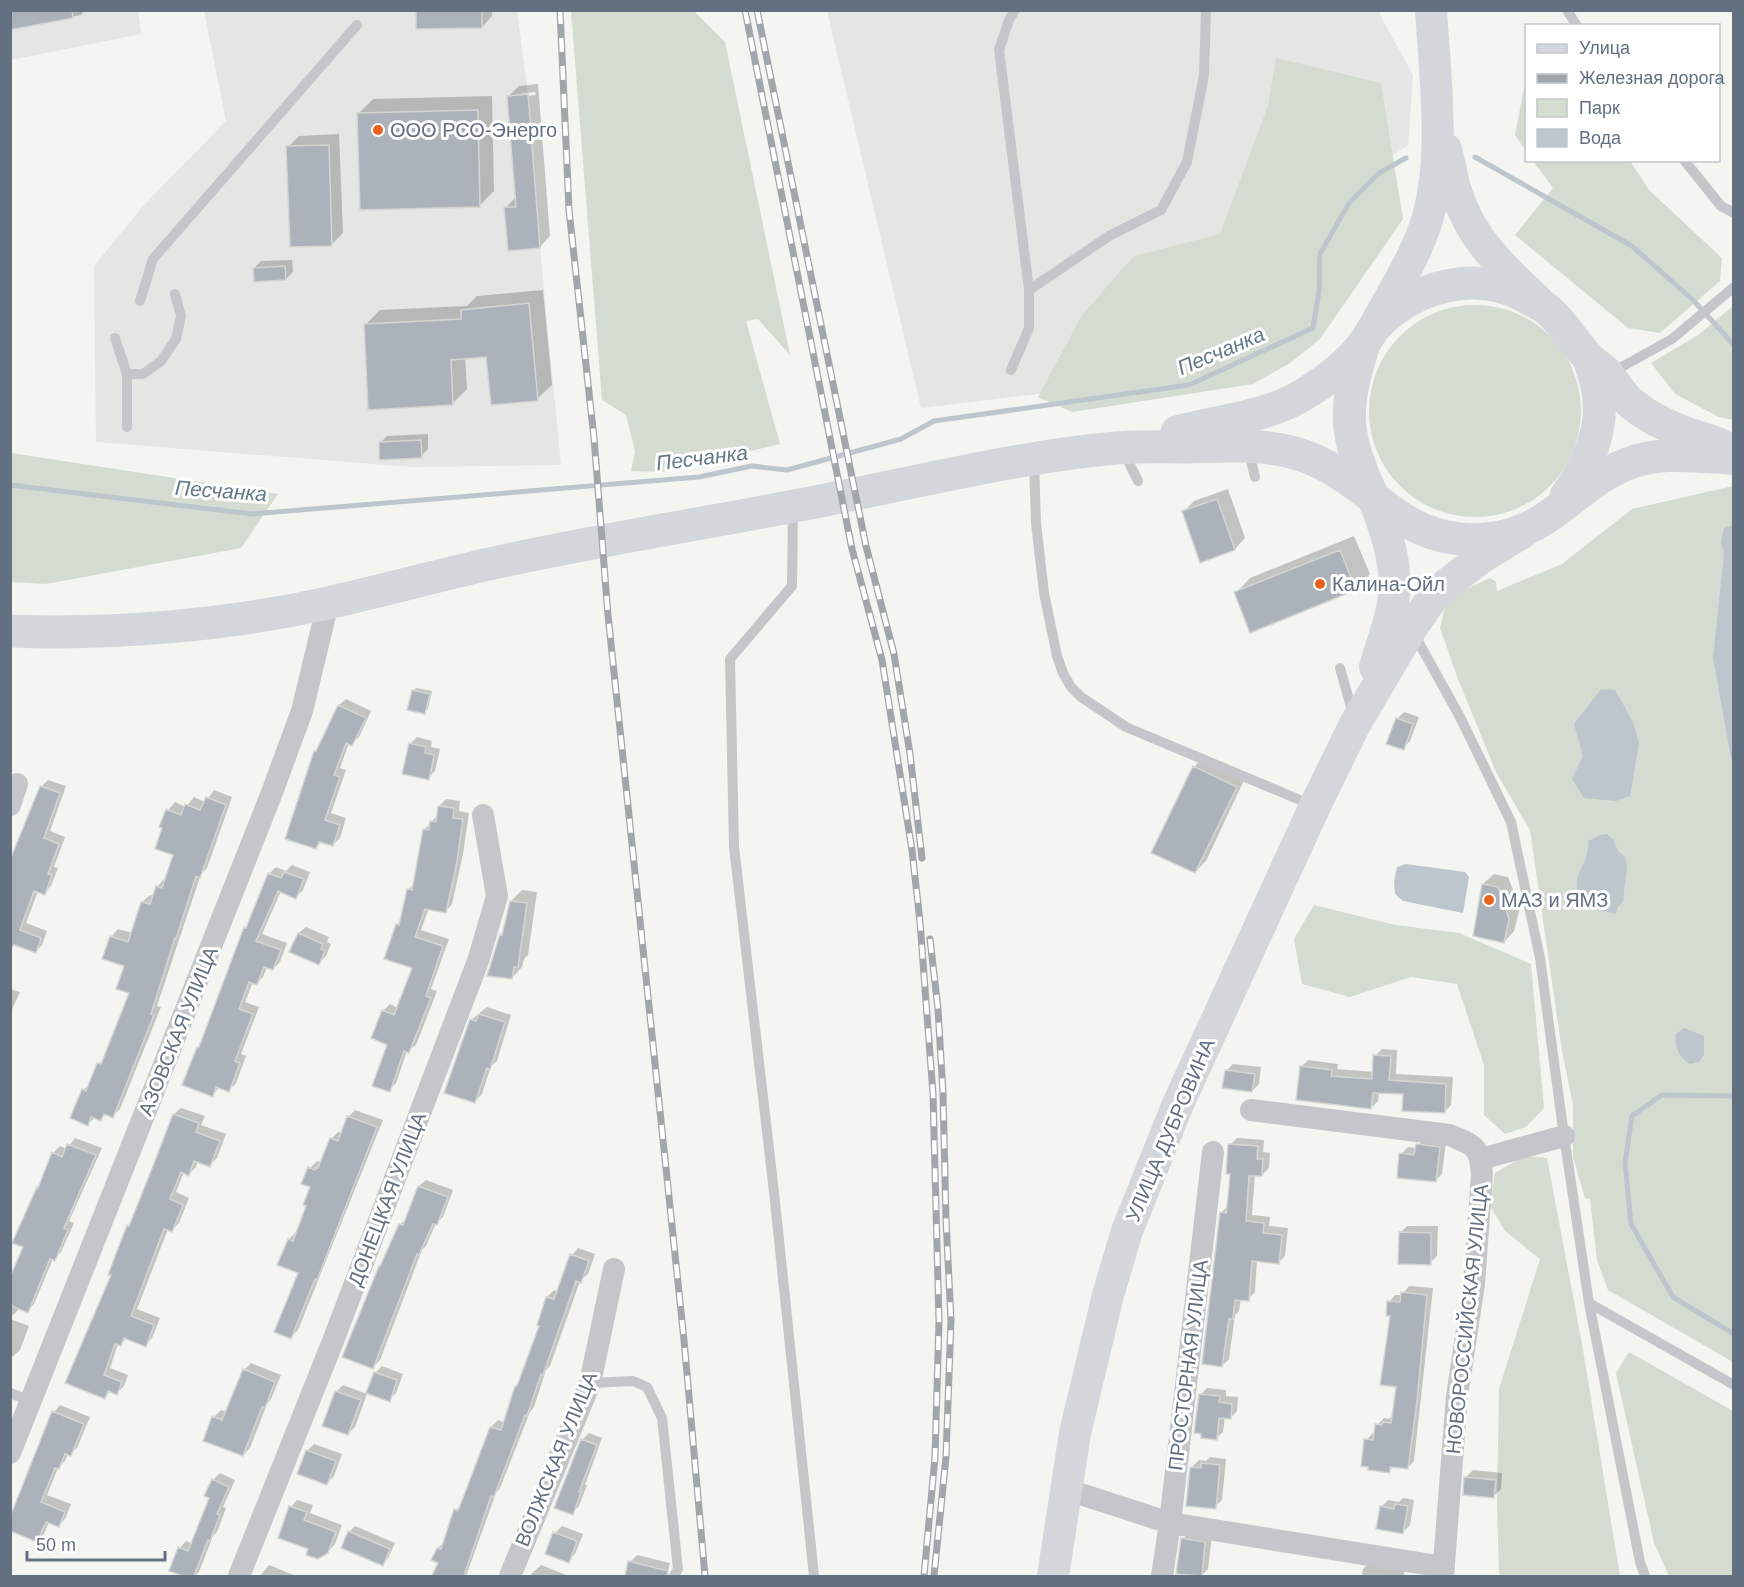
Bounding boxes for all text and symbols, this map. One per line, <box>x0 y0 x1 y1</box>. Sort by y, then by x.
legend <box>1525 24 1720 162</box>
text: Улица <box>1579 38 1631 58</box>
text: Железная дорога <box>1579 68 1726 88</box>
text: Парк <box>1579 98 1620 118</box>
place label: ООО РСО-Энерго <box>390 119 557 141</box>
marker: ООО РСО-Энерго <box>371 123 385 137</box>
text: Вода <box>1579 128 1622 148</box>
water label: Песчанка <box>1174 322 1268 379</box>
water label: Песчанка <box>655 440 749 475</box>
water label: Песчанка <box>174 476 268 505</box>
place label: Калина-Ойл <box>1332 573 1445 595</box>
marker: Калина-Ойл <box>1313 577 1327 591</box>
place label: МАЗ и ЯМЗ <box>1501 889 1608 911</box>
marker: МАЗ и ЯМЗ <box>1482 893 1496 907</box>
street label: АЗОВСКАЯ УЛИЦА <box>134 943 222 1119</box>
street label: УЛИЦА ДУБРОВИНА <box>1121 1035 1219 1225</box>
street label: ДОНЕЦКАЯ УЛИЦА <box>344 1108 431 1289</box>
street label: НОВОРОССИЙСКАЯ УЛИЦА <box>1441 1182 1492 1455</box>
street label: ПРОСТОРНАЯ УЛИЦА <box>1164 1258 1212 1472</box>
street label: ВОЛЖСКАЯ УЛИЦА <box>511 1368 601 1550</box>
scale bar <box>27 1524 165 1562</box>
text: 50 m <box>36 1535 76 1555</box>

